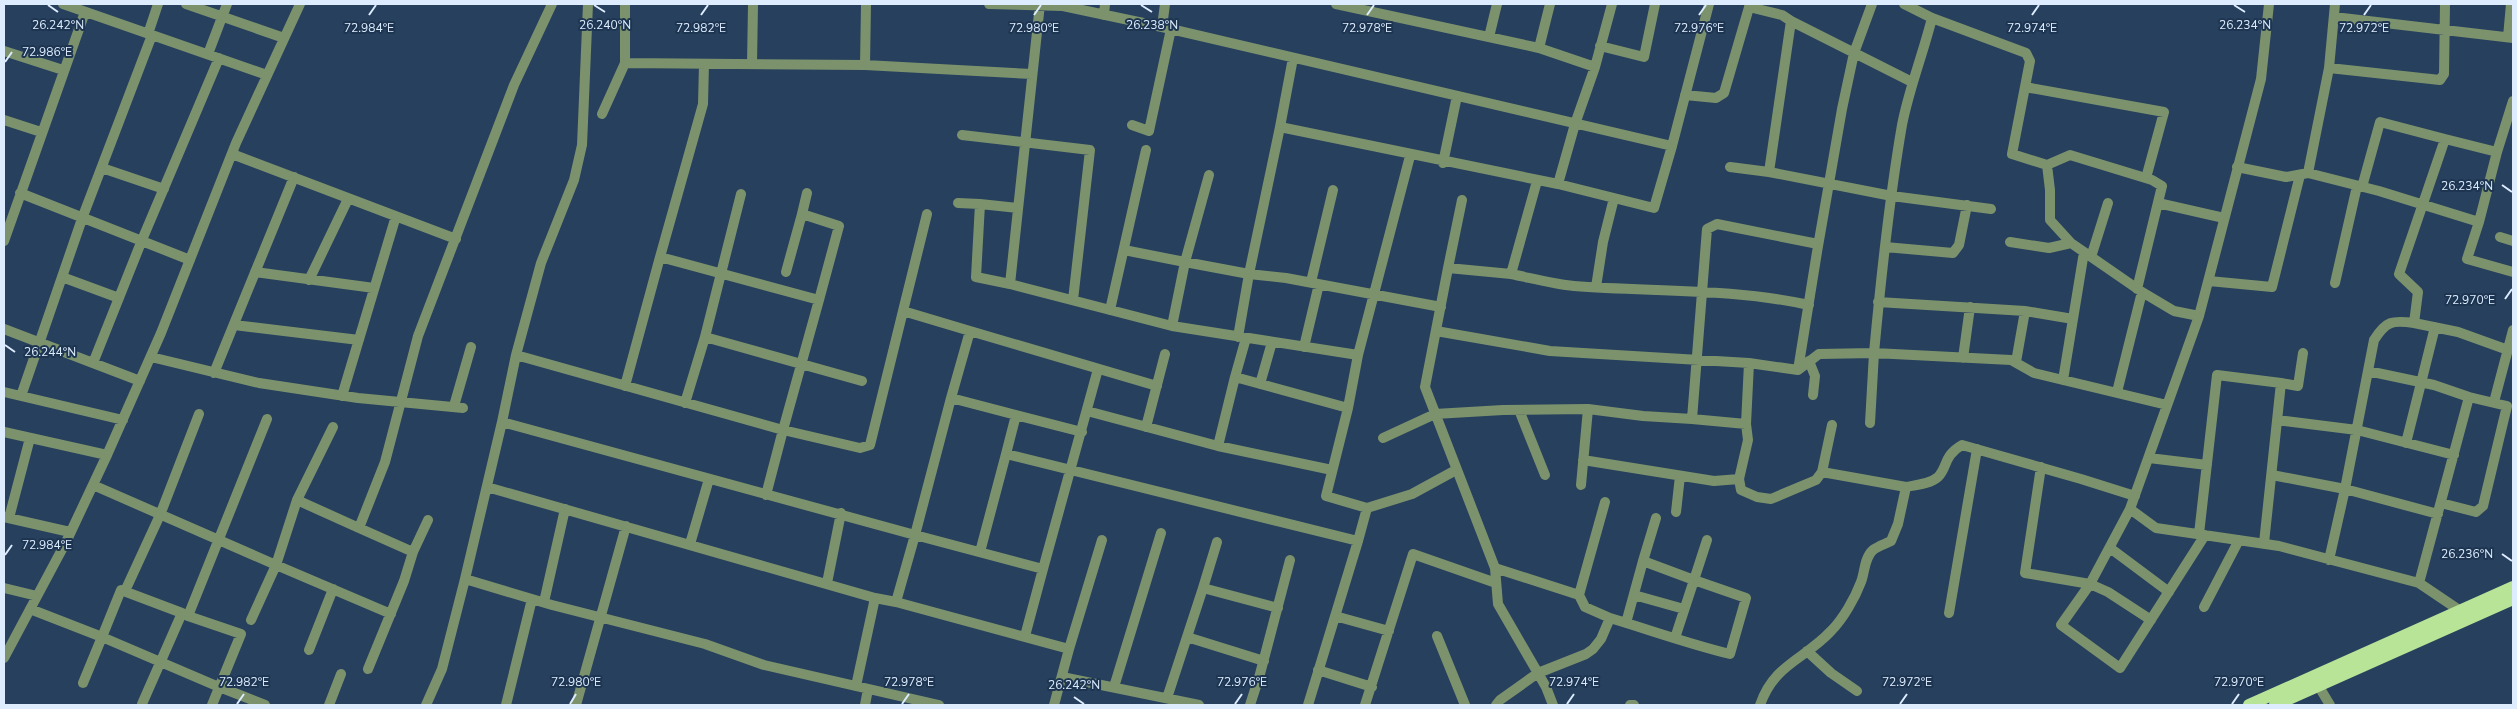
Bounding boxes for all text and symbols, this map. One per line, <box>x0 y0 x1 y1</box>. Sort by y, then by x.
text: 26.242°N <box>32 17 84 33</box>
text: 26.240°N <box>579 17 631 33</box>
text: 26.238°N <box>1126 17 1178 33</box>
text: 26.234°N <box>2219 17 2271 33</box>
text: 72.984°E <box>344 20 394 36</box>
text: 72.982°E <box>676 20 726 36</box>
text: 72.980°E <box>1009 20 1059 36</box>
text: 72.978°E <box>1342 20 1392 36</box>
text: 72.976°E <box>1674 20 1724 36</box>
text: 72.974°E <box>2007 20 2057 36</box>
text: 72.972°E <box>2339 20 2389 36</box>
text: 72.986°E <box>22 44 72 60</box>
text: 26.234°N <box>2441 178 2493 194</box>
text: 72.970°E <box>2445 292 2495 308</box>
text: 26.244°N <box>24 344 76 360</box>
text: 72.984°E <box>22 537 72 553</box>
text: 26.236°N <box>2441 546 2493 562</box>
text: 72.982°E <box>219 674 269 690</box>
text: 72.980°E <box>551 674 601 690</box>
text: 72.978°E <box>884 674 934 690</box>
text: 72.976°E <box>1217 674 1267 690</box>
text: 72.974°E <box>1549 674 1599 690</box>
text: 72.972°E <box>1882 674 1932 690</box>
text: 72.970°E <box>2214 674 2264 690</box>
text: 26.242°N <box>1048 677 1100 693</box>

